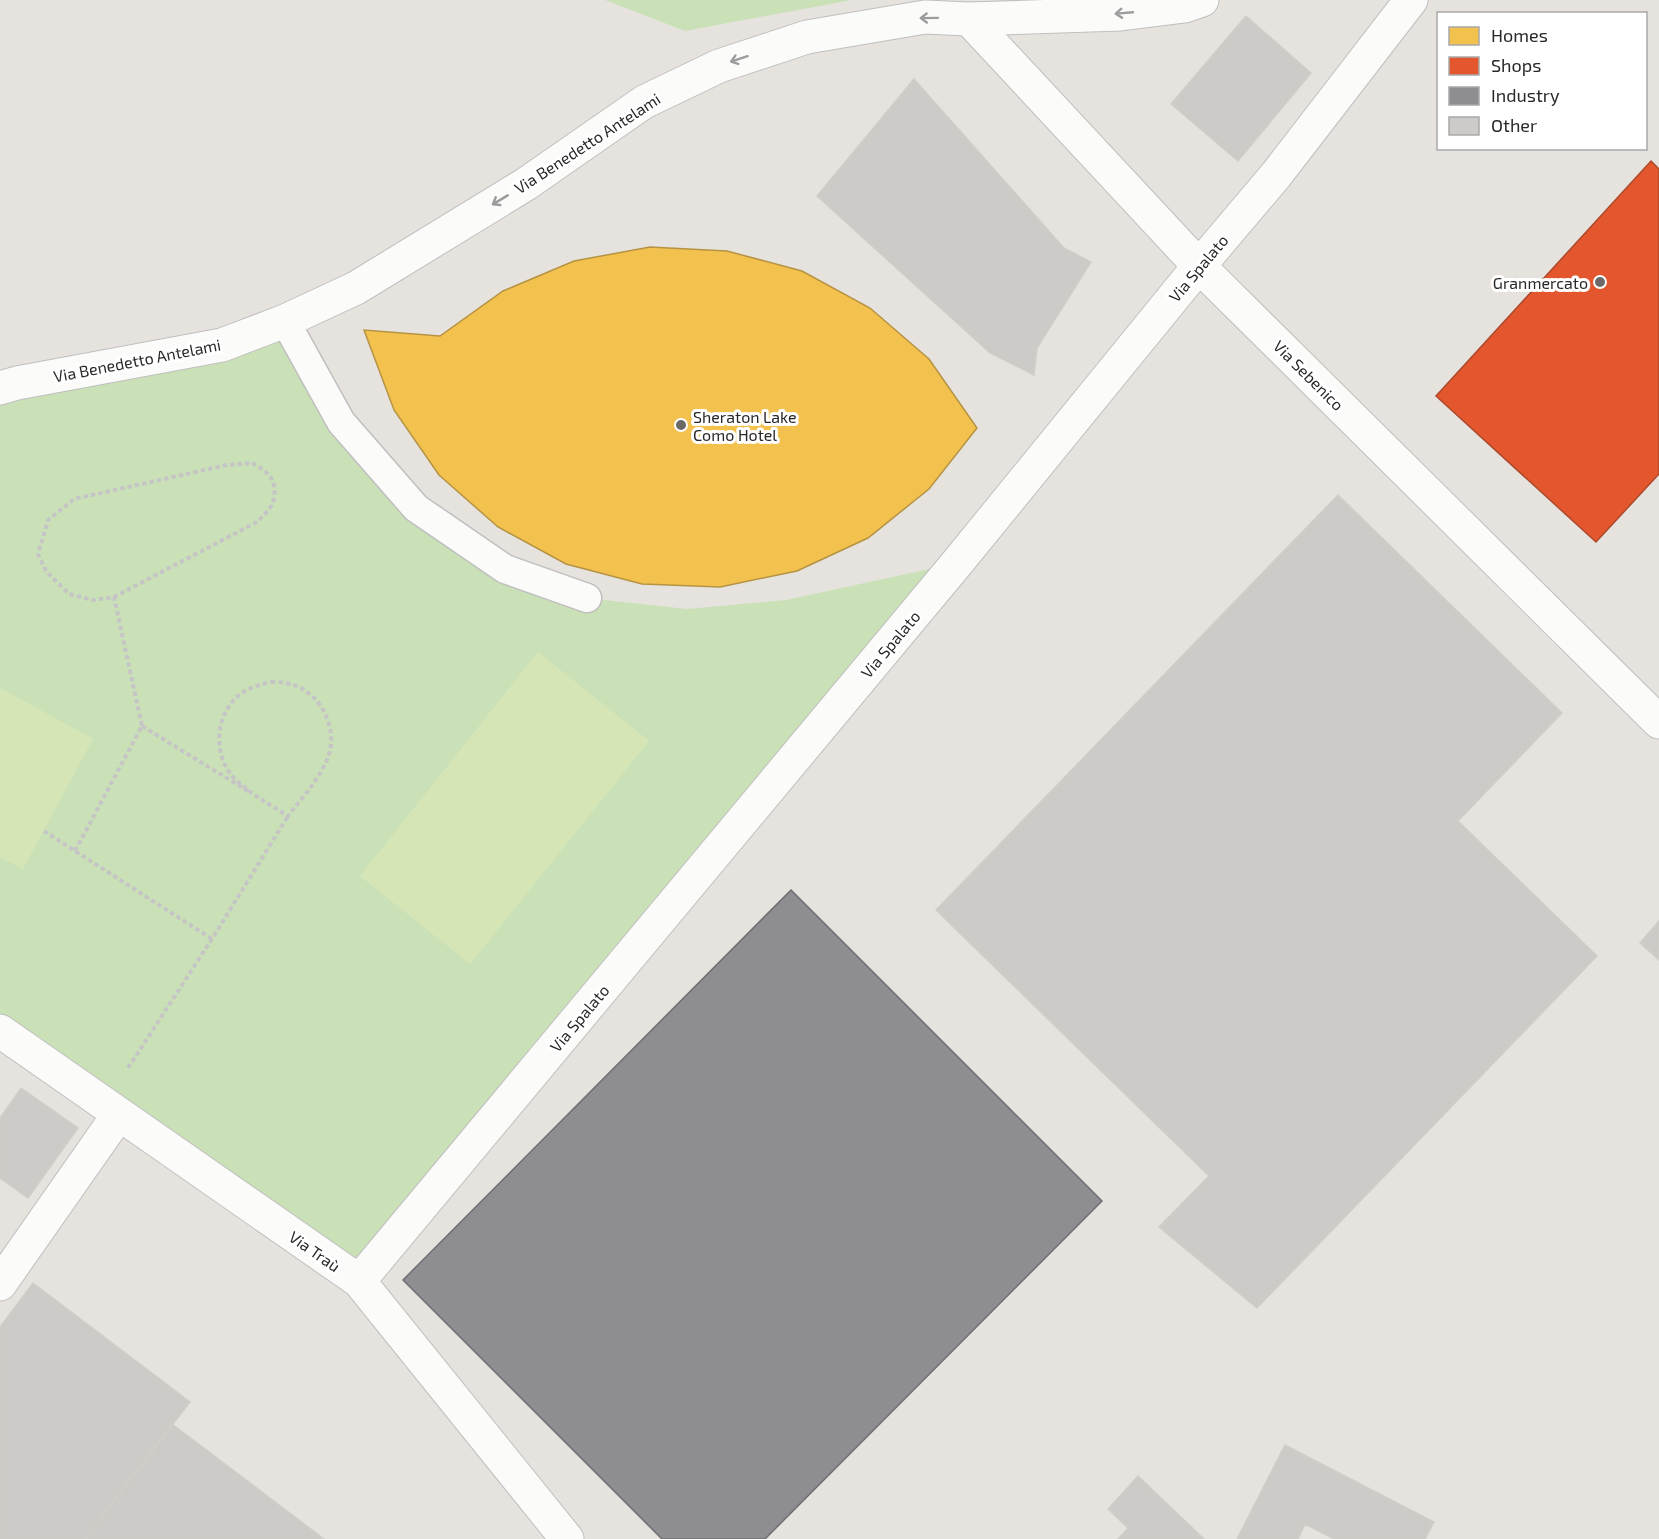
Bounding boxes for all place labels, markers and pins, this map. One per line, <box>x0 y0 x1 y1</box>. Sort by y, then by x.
place label: Granmercato <box>1493 273 1588 292</box>
marker: Granmercato <box>1593 275 1607 289</box>
place label: Sheraton Lake Como Hotel <box>693 407 797 444</box>
marker: Sheraton Lake Como Hotel <box>674 418 688 432</box>

